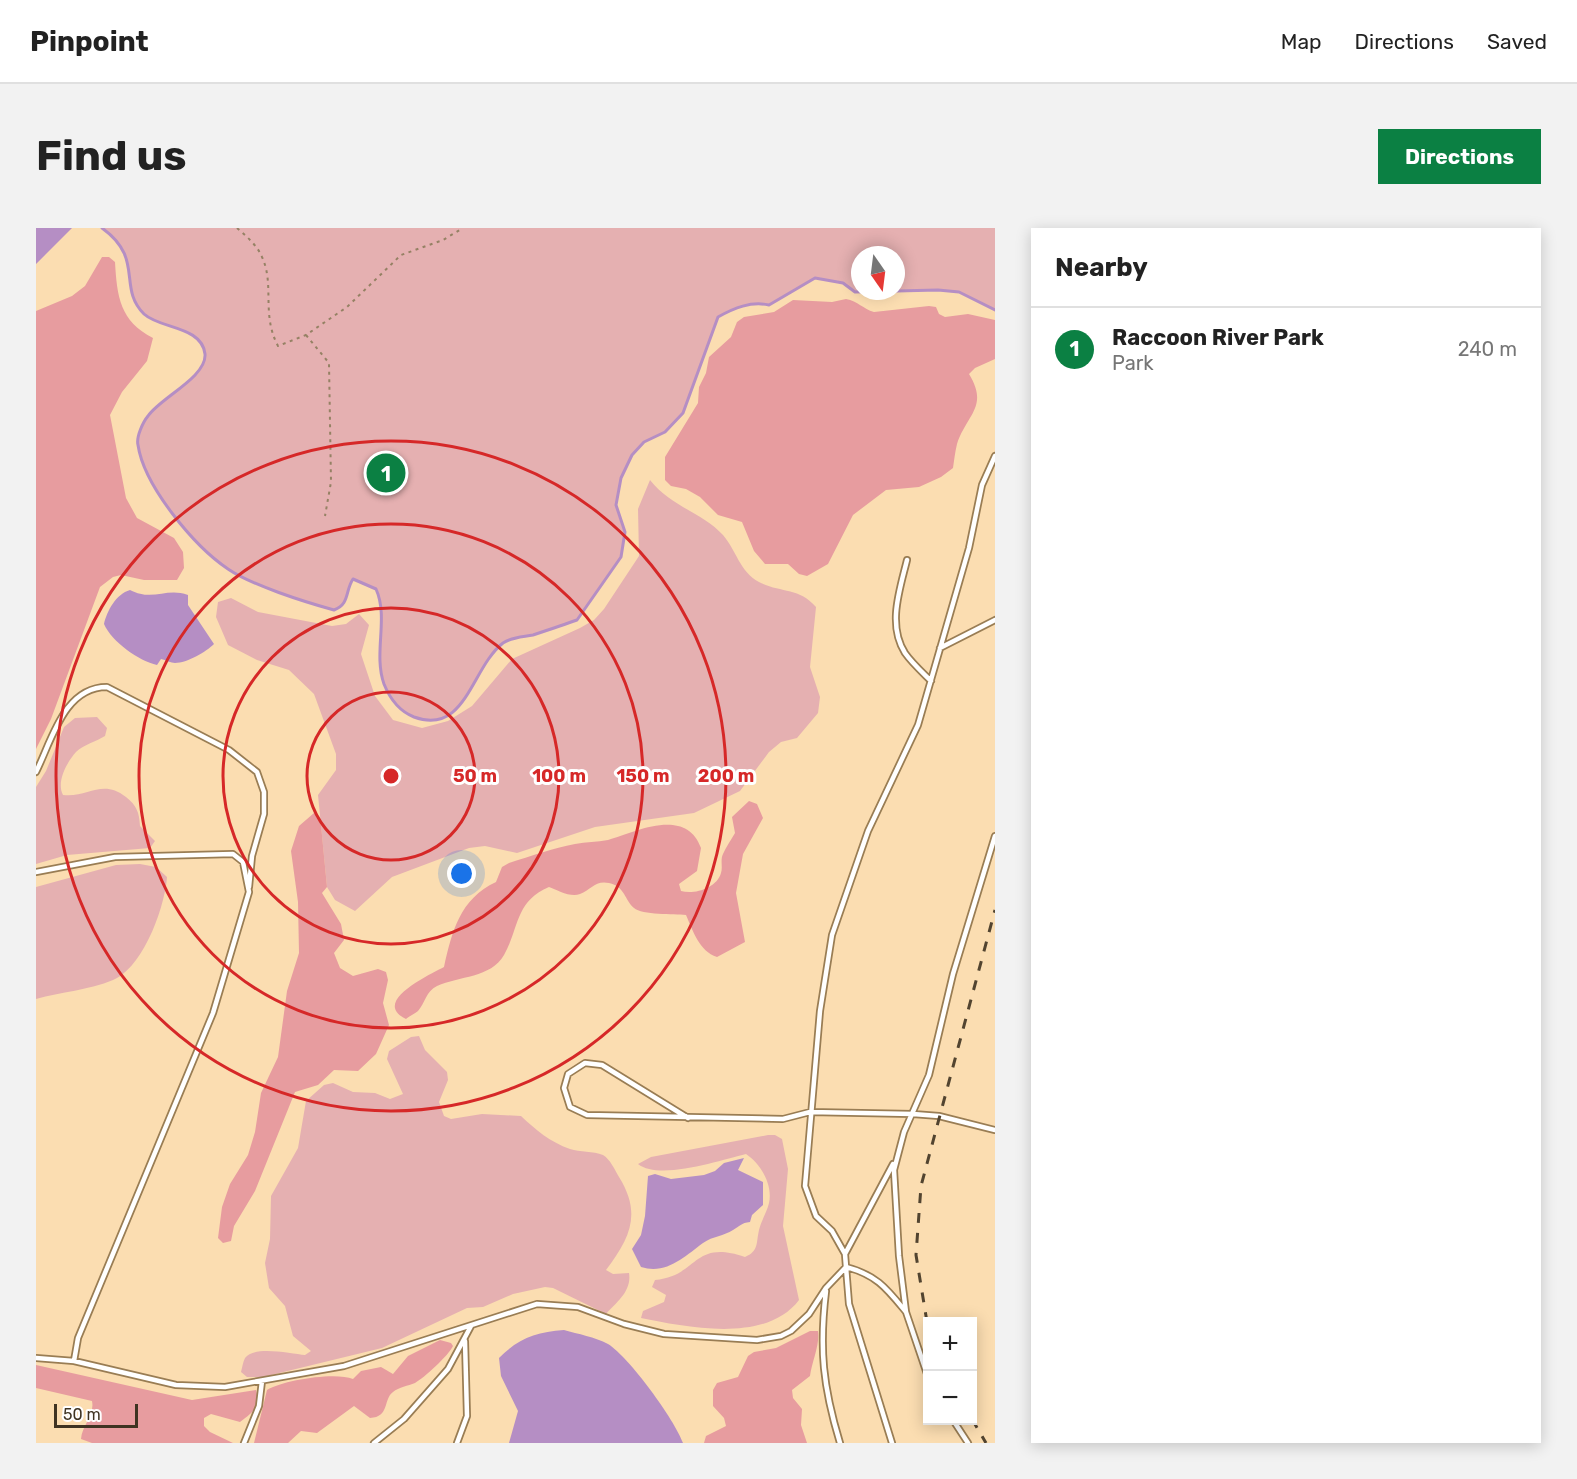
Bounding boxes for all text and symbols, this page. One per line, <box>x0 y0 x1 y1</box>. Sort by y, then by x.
text: Pinpoint <box>30 25 149 58</box>
text: Map <box>1281 29 1322 54</box>
text: Directions <box>1355 29 1454 54</box>
text: Saved <box>1487 29 1547 54</box>
button: Directions <box>1378 129 1541 184</box>
text: Find us <box>36 131 187 181</box>
north arrow <box>851 246 905 300</box>
text: Nearby <box>1055 252 1148 283</box>
text: Raccoon River Park <box>1112 324 1324 351</box>
text: 1 <box>1070 337 1079 361</box>
text: 240 m <box>1458 337 1517 361</box>
text: Park <box>1112 351 1154 375</box>
pin: 1 <box>366 450 406 496</box>
text: 50 m <box>453 765 497 787</box>
text: 100 m <box>532 765 586 787</box>
text: 150 m <box>616 765 670 787</box>
text: 200 m <box>698 765 754 787</box>
centre of rings <box>381 766 401 786</box>
your location <box>447 859 476 888</box>
map controls <box>923 1317 977 1425</box>
button: + <box>923 1317 977 1371</box>
button: − <box>923 1371 977 1425</box>
scale bar <box>54 1401 138 1428</box>
text: 50 m <box>63 1405 101 1424</box>

